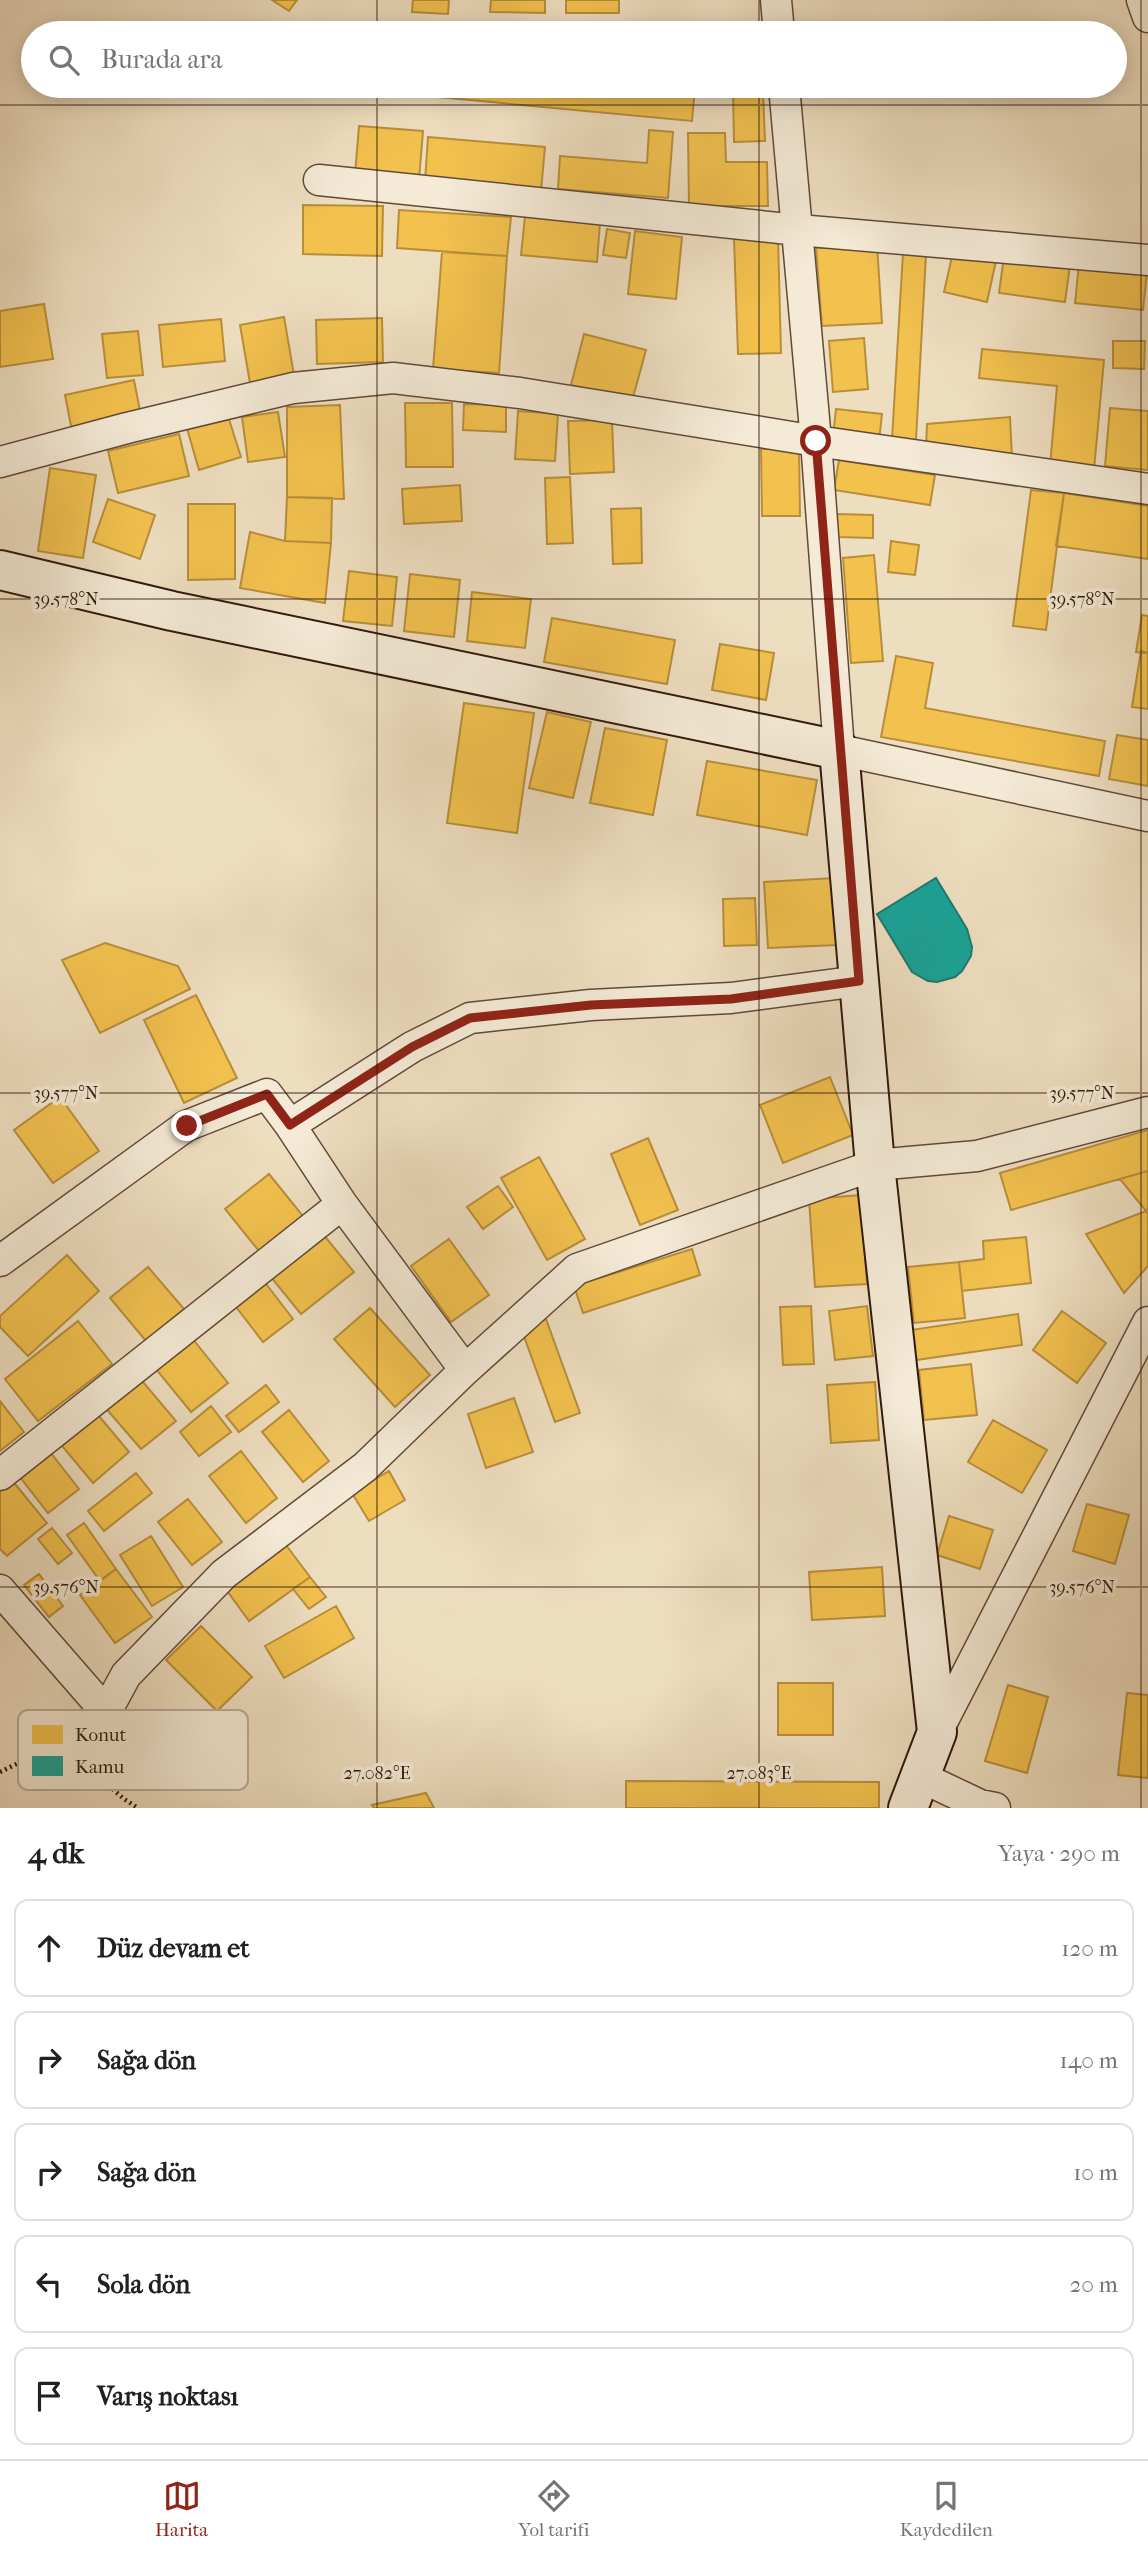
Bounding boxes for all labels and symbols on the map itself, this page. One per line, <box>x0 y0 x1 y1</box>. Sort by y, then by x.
route start <box>800 425 831 456</box>
text: 39.578°N <box>33 589 99 610</box>
text: 39.578°N <box>1049 589 1115 610</box>
text: 39.577°N <box>34 1083 99 1104</box>
text: 39.577°N <box>1050 1083 1115 1104</box>
route end <box>171 1110 202 1141</box>
text: 39.576°N <box>33 1577 99 1598</box>
text: 39.576°N <box>1049 1577 1115 1598</box>
legend <box>18 1710 248 1790</box>
text: Konut <box>75 1724 126 1746</box>
text: Kamu <box>75 1756 124 1778</box>
text: 27.082°E <box>344 1763 410 1784</box>
text: 27.083°E <box>726 1763 792 1784</box>

